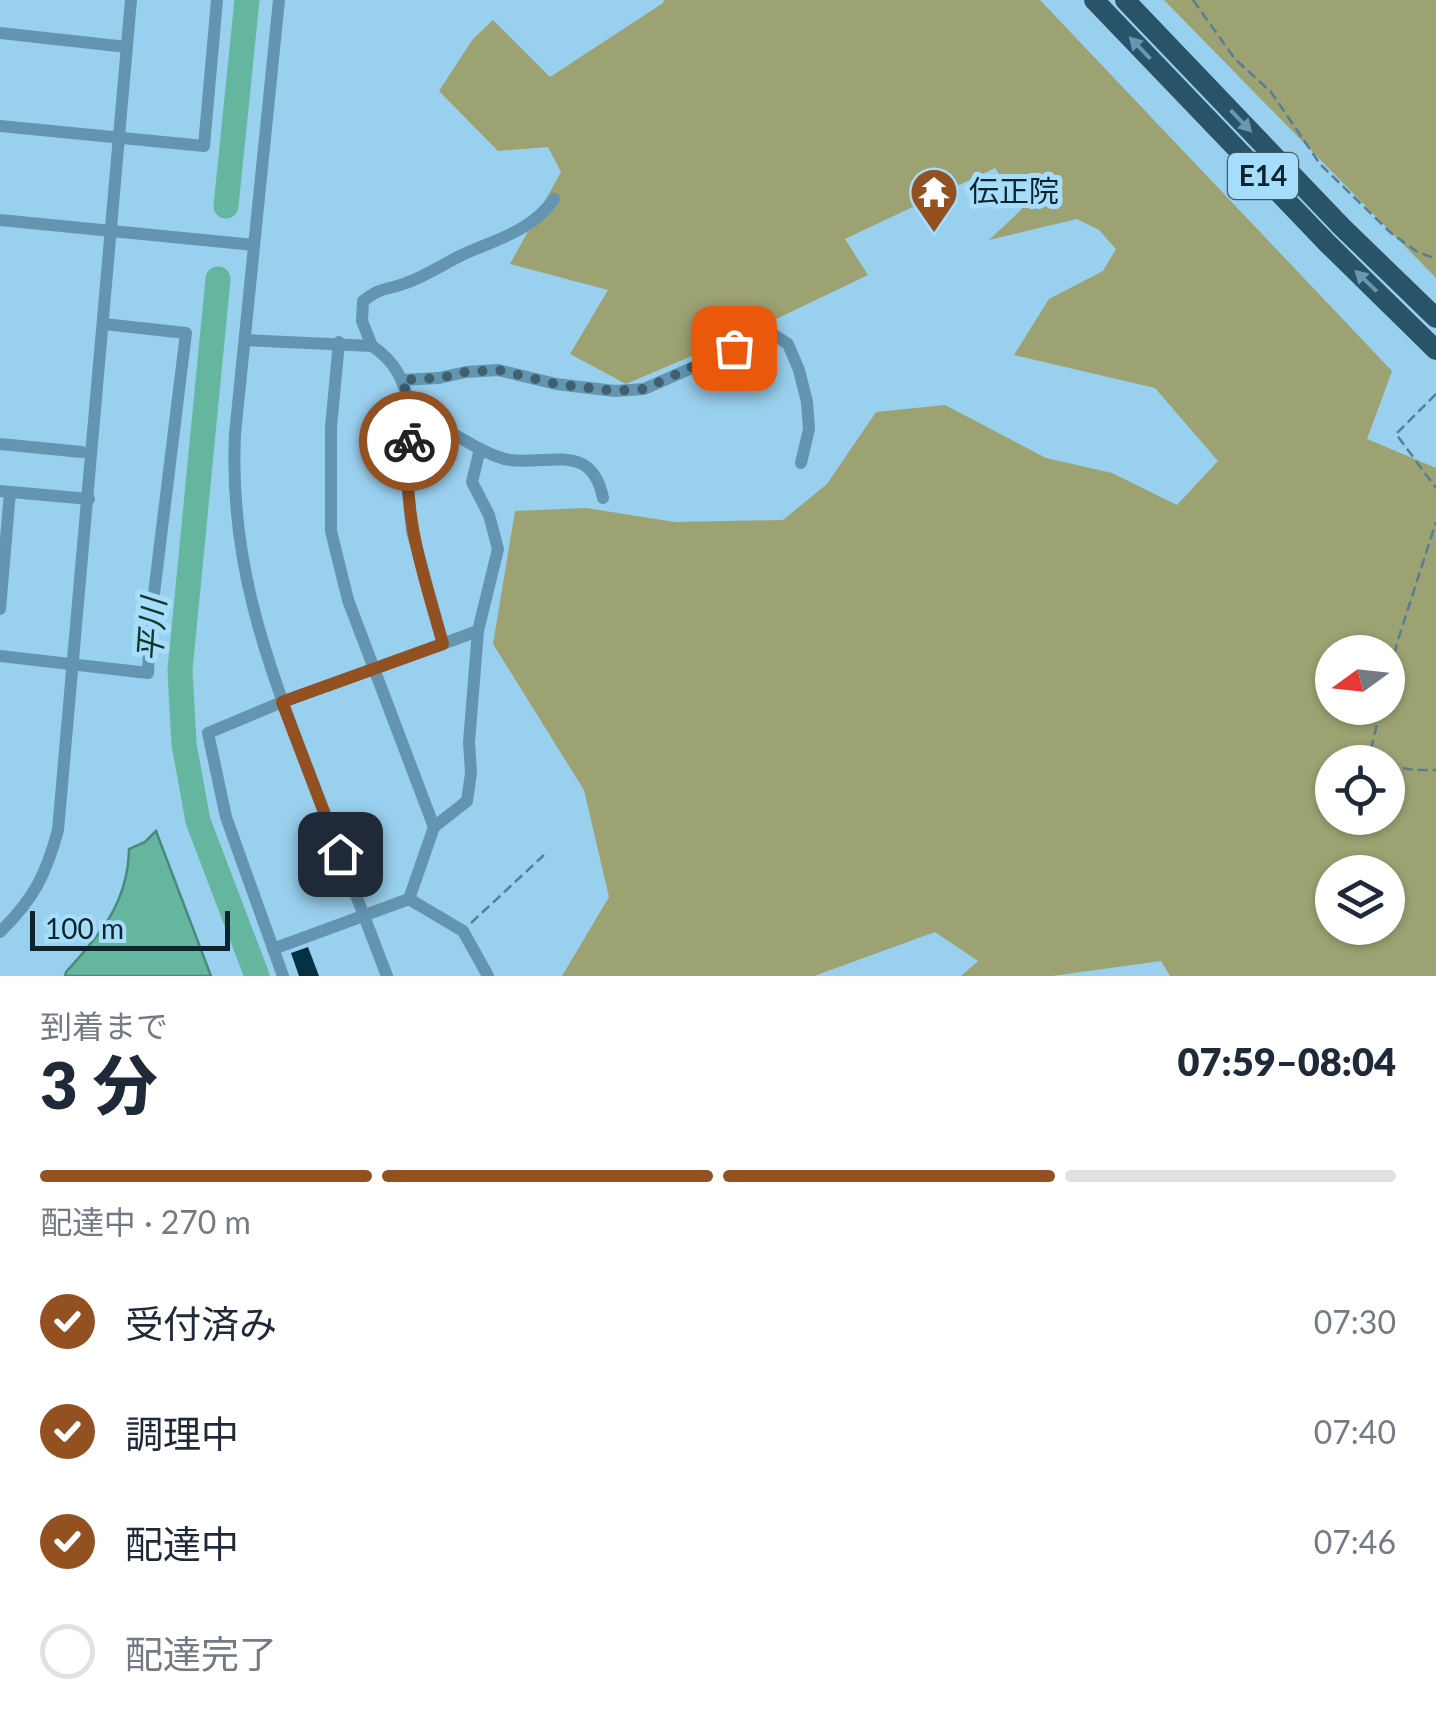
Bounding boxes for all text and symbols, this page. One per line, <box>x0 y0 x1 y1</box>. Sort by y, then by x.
one-way arrow <box>1129 37 1152 61</box>
one-way arrow <box>1229 109 1252 133</box>
road number: E14 <box>1228 153 1298 199</box>
temple icon: 伝正院 <box>908 166 960 234</box>
place label: 伝正院 <box>969 172 1059 208</box>
one-way arrow <box>1355 270 1379 294</box>
pin <box>692 306 777 391</box>
icon: bag <box>707 321 762 376</box>
courier <box>359 391 459 491</box>
icon: bike <box>382 414 437 469</box>
water label: 平川 <box>129 594 172 663</box>
north arrow <box>1315 635 1405 725</box>
map controls <box>1315 635 1405 945</box>
button: locate <box>1315 745 1405 835</box>
pin <box>298 812 383 897</box>
icon: home <box>313 827 368 882</box>
button: layers <box>1315 855 1405 945</box>
scale bar <box>30 906 230 950</box>
text: 100 m <box>45 911 124 945</box>
text: 到着まで <box>40 1006 168 1045</box>
text: 07:59–08:04 <box>1177 1038 1396 1084</box>
text: 3 分 <box>40 1045 158 1123</box>
text: 配達中 · 270 m <box>40 1202 251 1241</box>
icon: check <box>40 1294 95 1349</box>
text: 受付済み <box>125 1300 277 1346</box>
text: 07:30 <box>1314 1302 1396 1341</box>
icon: check <box>40 1404 95 1459</box>
text: 調理中 <box>125 1410 239 1456</box>
text: 07:40 <box>1314 1412 1396 1451</box>
icon: check <box>40 1514 95 1569</box>
text: 配達中 <box>125 1520 239 1566</box>
text: 07:46 <box>1314 1522 1396 1561</box>
text: 配達完了 <box>125 1630 277 1676</box>

